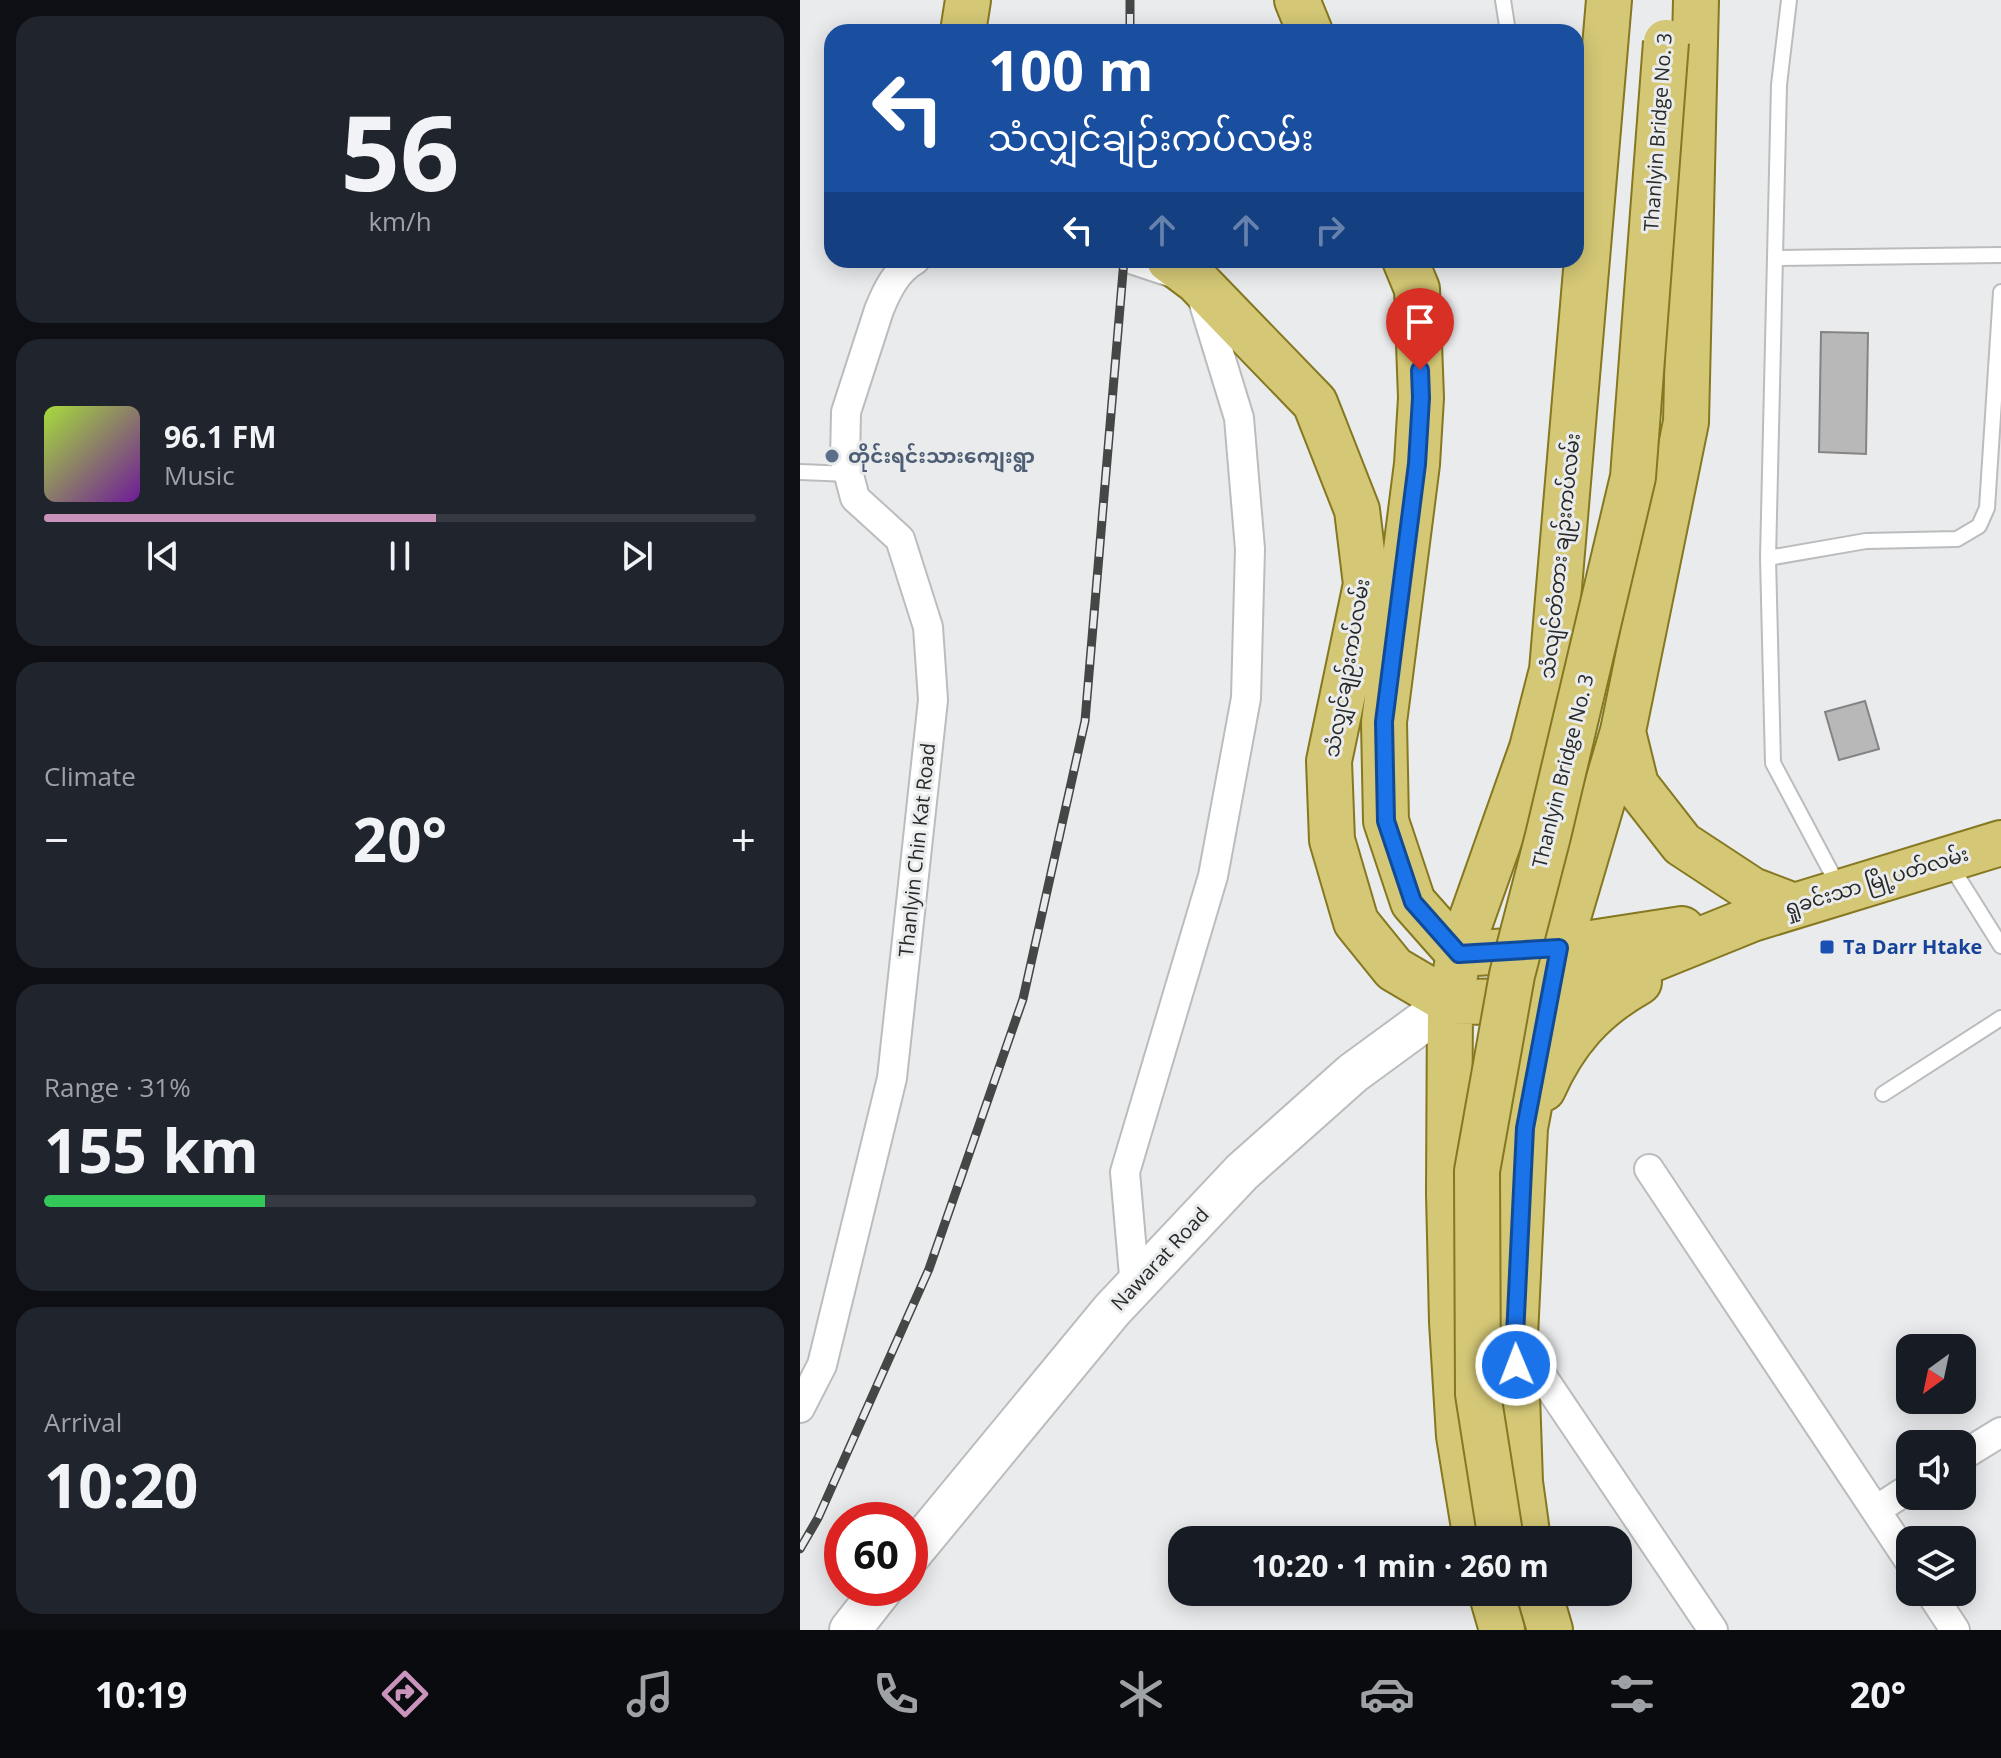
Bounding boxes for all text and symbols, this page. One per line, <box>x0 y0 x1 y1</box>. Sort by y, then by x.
text: 100 m <box>988 31 1154 107</box>
street label: Thanlyin Bridge No. 3 <box>1637 32 1678 232</box>
icon: left <box>856 56 960 160</box>
text: 56 <box>341 80 459 221</box>
text: သံလျှင်ချဉ်းကပ်လမ်း <box>988 113 1314 162</box>
text: km/h <box>368 203 432 239</box>
icon: left <box>1056 208 1100 252</box>
icon: ahead <box>1140 208 1184 252</box>
icon: ahead <box>1224 208 1268 252</box>
icon: right <box>1308 208 1352 252</box>
pin <box>1386 288 1454 370</box>
icon: arrive <box>1398 300 1442 344</box>
text: 96.1 FM <box>164 416 277 457</box>
street label: သံလျင်တံတား ချဉ်းကပ်လမ်း <box>1533 432 1589 681</box>
place label: တိုင်းရင်းသားကျေးရွာ <box>848 442 1035 473</box>
marker: တိုင်းရင်းသားကျေးရွာ <box>823 447 841 465</box>
text: Music <box>164 457 235 493</box>
icon: previous <box>141 534 185 578</box>
icon: pause <box>378 534 422 578</box>
icon: next <box>615 534 659 578</box>
street label: သံလျှင်ချဉ်းကပ်လမ်း <box>1318 576 1379 760</box>
street label: Thanlyin Bridge No. 3 <box>1525 671 1600 871</box>
street label: Thanlyin Chin Kat Road <box>892 742 941 958</box>
text: Climate <box>44 758 136 794</box>
text: 20° <box>353 798 447 880</box>
text: − <box>44 809 69 869</box>
text: + <box>731 809 756 869</box>
street label: ရှုခင်းသာ မြို့ပတ်လမ်း <box>1780 840 1972 924</box>
place label: Ta Darr Htake <box>1843 933 1982 960</box>
marker: Ta Darr Htake <box>1818 938 1836 956</box>
text: Range · 31% <box>44 1069 191 1105</box>
text: 155 km <box>44 1109 259 1191</box>
street label: Nawarat Road <box>1105 1201 1215 1316</box>
position arrow <box>1474 1323 1558 1407</box>
north arrow <box>1896 1334 1976 1414</box>
map controls <box>1896 1334 1976 1606</box>
text: Arrival <box>44 1404 122 1440</box>
button: sound <box>1896 1430 1976 1510</box>
text: 10:20 <box>44 1444 198 1526</box>
speed limit sign: 60 <box>824 1502 928 1606</box>
button: layers <box>1896 1526 1976 1606</box>
text: 10:20 · 1 min · 260 m <box>1251 1545 1549 1586</box>
icon: directions <box>377 1666 433 1722</box>
icon: music <box>622 1666 678 1722</box>
icon: phone <box>868 1666 924 1722</box>
icon: climate <box>1113 1666 1169 1722</box>
icon: car <box>1359 1666 1415 1722</box>
icon: filters <box>1604 1666 1660 1722</box>
text: 10:19 <box>95 1670 187 1719</box>
text: 20° <box>1850 1670 1906 1719</box>

